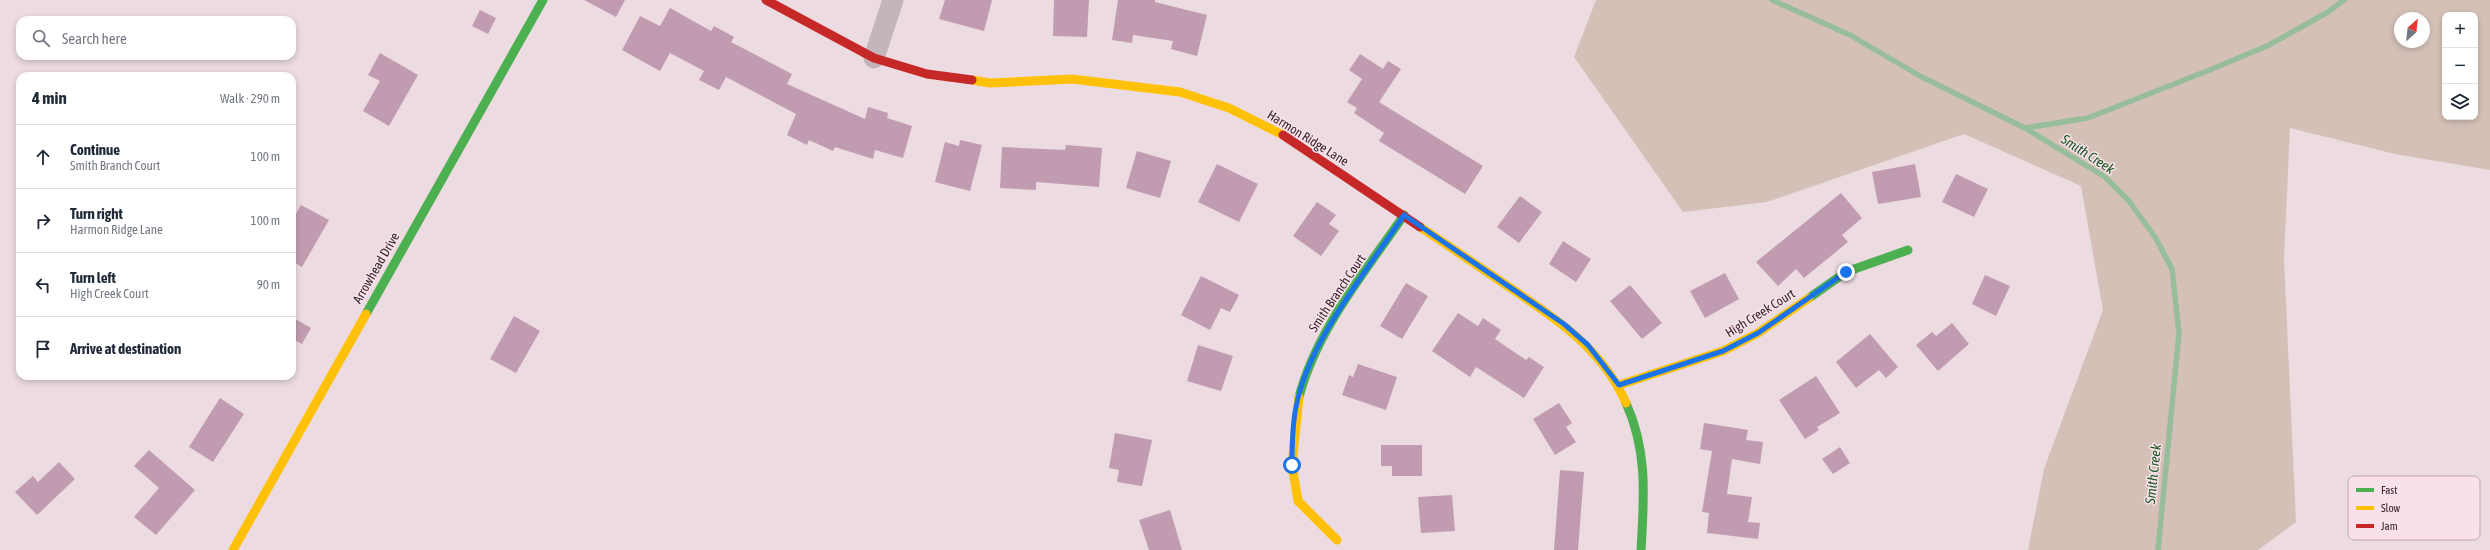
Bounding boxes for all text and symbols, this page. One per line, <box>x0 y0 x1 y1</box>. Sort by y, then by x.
north arrow <box>2394 12 2430 48</box>
map controls <box>2442 12 2478 120</box>
button: + <box>2442 12 2478 48</box>
search box <box>16 16 296 60</box>
icon: search <box>30 27 52 49</box>
text: Search here <box>62 30 127 47</box>
button: − <box>2442 48 2478 84</box>
button: layers <box>2442 84 2478 120</box>
text: 4 min <box>32 88 67 108</box>
text: Walk · 290 m <box>220 91 280 106</box>
street label: Harmon Ridge Lane <box>1265 107 1351 169</box>
water label: Smith Creek <box>2057 130 2118 178</box>
text: Continue <box>70 141 120 158</box>
icon: ahead <box>32 146 54 168</box>
text: 100 m <box>251 149 280 164</box>
text: Smith Branch Court <box>70 158 160 173</box>
text: Turn right <box>70 205 123 222</box>
icon: right <box>32 210 54 232</box>
text: 100 m <box>251 213 280 228</box>
text: Harmon Ridge Lane <box>70 222 163 237</box>
street label: Arrowhead Drive <box>350 230 402 306</box>
street label: Smith Branch Court <box>1306 251 1369 335</box>
route end <box>1837 263 1855 281</box>
text: Turn left <box>70 269 116 286</box>
icon: left <box>32 274 54 296</box>
text: 90 m <box>257 277 280 292</box>
text: High Creek Court <box>70 286 149 301</box>
street label: High Creek Court <box>1723 286 1798 340</box>
icon: arrive <box>32 338 54 360</box>
text: Arrive at destination <box>70 340 181 357</box>
water label: Smith Creek <box>2142 442 2164 506</box>
route start <box>1283 456 1301 474</box>
legend <box>2348 476 2480 540</box>
text: Fast <box>2381 484 2397 496</box>
text: Slow <box>2381 502 2400 514</box>
text: Jam <box>2381 520 2398 532</box>

